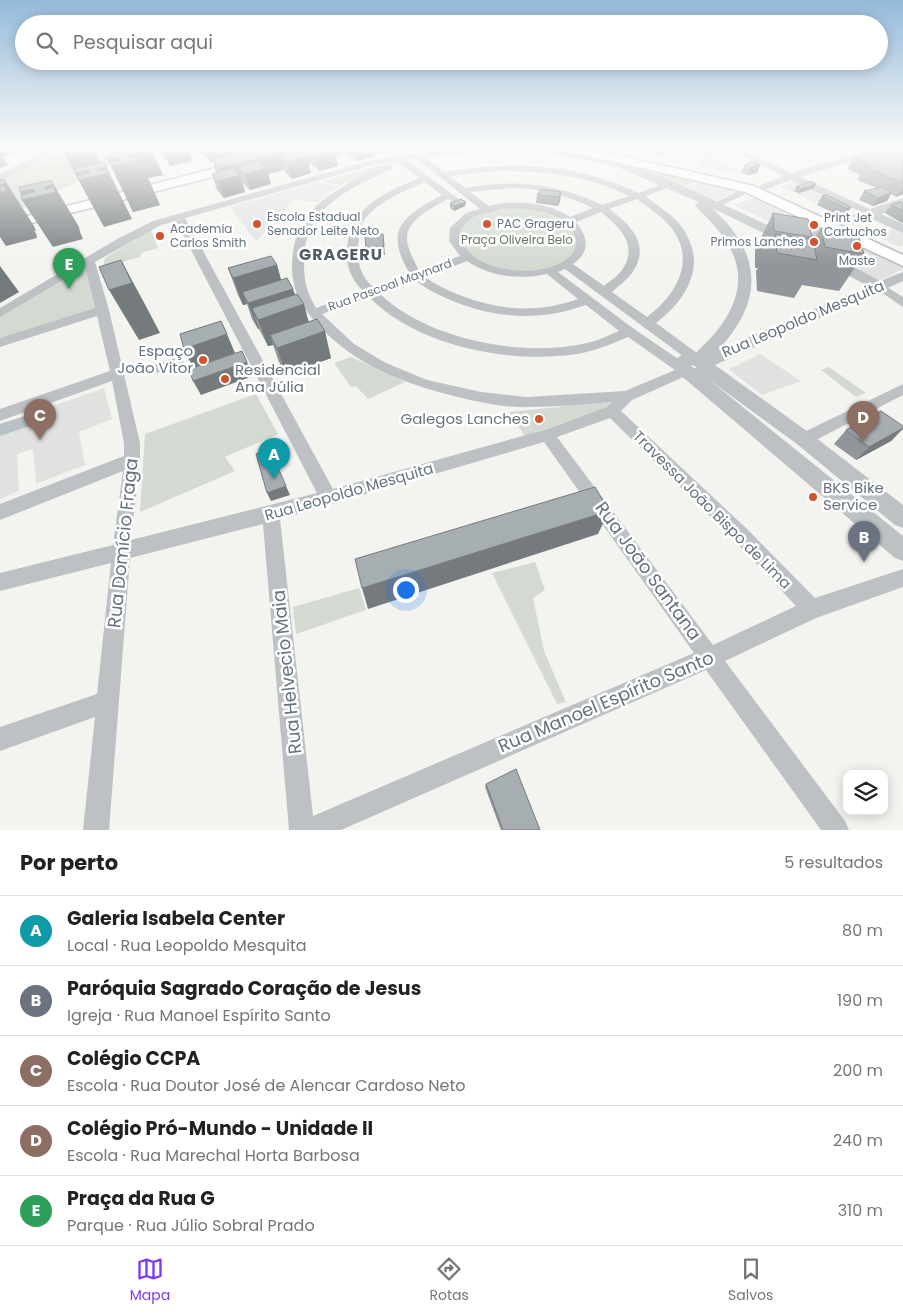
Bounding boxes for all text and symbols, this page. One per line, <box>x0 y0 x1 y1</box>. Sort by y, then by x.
search box <box>15 15 888 70</box>
icon: search <box>33 29 61 57</box>
text: Pesquisar aqui <box>73 29 213 56</box>
place label: Escola Estadual Senador Leite Neto <box>267 208 380 239</box>
place label: Print Jet Cartuchos <box>824 209 887 240</box>
place label: PAC Grageru <box>497 215 574 232</box>
marker: Escola Estadual Senador Leite Neto <box>251 218 263 230</box>
marker: PAC Grageru <box>481 218 493 230</box>
marker: Print Jet Cartuchos <box>808 219 820 231</box>
place label: Academia Carlos Smith <box>170 220 246 251</box>
marker: Academia Carlos Smith <box>154 230 166 242</box>
park label: Praça Oliveira Belo <box>461 231 573 248</box>
place label: Primos Lanches <box>710 233 804 250</box>
marker: Primos Lanches <box>808 236 820 248</box>
marker: Maste <box>851 240 863 252</box>
district label: GRAGERU <box>299 243 383 266</box>
pin: E <box>53 248 85 289</box>
place label: Maste <box>839 252 875 269</box>
street label: Rua Pascoal Maynard <box>326 254 454 315</box>
street label: Rua Leopoldo Mesquita <box>718 275 887 362</box>
place label: Espaço João Vitor <box>117 340 193 378</box>
marker: Espaço João Vitor <box>197 354 209 366</box>
place label: Residencial Ana Júlia <box>235 359 321 397</box>
marker: Residencial Ana Júlia <box>219 373 231 385</box>
pin: C <box>24 399 56 440</box>
pin: D <box>847 401 879 442</box>
place label: Galegos Lanches <box>401 408 529 429</box>
marker: Galegos Lanches <box>533 413 545 425</box>
street label: Travessa João Bispo de Lima <box>628 426 796 594</box>
pin: A <box>258 438 290 479</box>
street label: Rua Domício Fraga <box>101 457 144 629</box>
street label: Rua Leopoldo Mesquita <box>262 457 436 526</box>
place label: BKS Bike Service <box>823 477 884 515</box>
marker: BKS Bike Service <box>807 491 819 503</box>
street label: Rua João Santana <box>590 496 707 645</box>
pin: B <box>848 521 880 562</box>
your location <box>393 577 419 603</box>
street label: Rua Helvecio Maia <box>265 589 308 755</box>
street label: Rua Manoel Espírito Santo <box>494 645 718 758</box>
map controls <box>843 770 888 815</box>
button: layers <box>843 770 888 815</box>
text: Por perto <box>20 848 118 877</box>
text: 5 resultados <box>784 851 883 874</box>
text: Galeria Isabela Center <box>67 905 285 932</box>
text: A <box>30 919 42 942</box>
text: 80 m <box>842 919 883 942</box>
text: Local · Rua Leopoldo Mesquita <box>67 934 307 957</box>
text: Paróquia Sagrado Coração de Jesus <box>67 975 421 1002</box>
text: B <box>31 989 41 1012</box>
text: 190 m <box>837 989 883 1012</box>
text: Igreja · Rua Manoel Espírito Santo <box>67 1004 331 1027</box>
text: Colégio CCPA <box>67 1045 200 1072</box>
text: C <box>30 1059 42 1082</box>
text: 200 m <box>833 1059 883 1082</box>
text: Escola · Rua Doutor José de Alencar Cardoso Neto <box>67 1074 466 1097</box>
text: Colégio Pró-Mundo - Unidade II <box>67 1115 373 1142</box>
text: D <box>30 1129 42 1152</box>
text: 240 m <box>833 1129 883 1152</box>
text: Escola · Rua Marechal Horta Barbosa <box>67 1144 360 1167</box>
text: Praça da Rua G <box>67 1185 215 1212</box>
text: E <box>32 1199 40 1222</box>
text: 310 m <box>838 1199 883 1222</box>
text: Parque · Rua Júlio Sobral Prado <box>67 1214 315 1237</box>
tab: Mapa <box>130 1255 170 1306</box>
tab: Rotas <box>429 1255 469 1306</box>
tab: Salvos <box>728 1255 773 1306</box>

